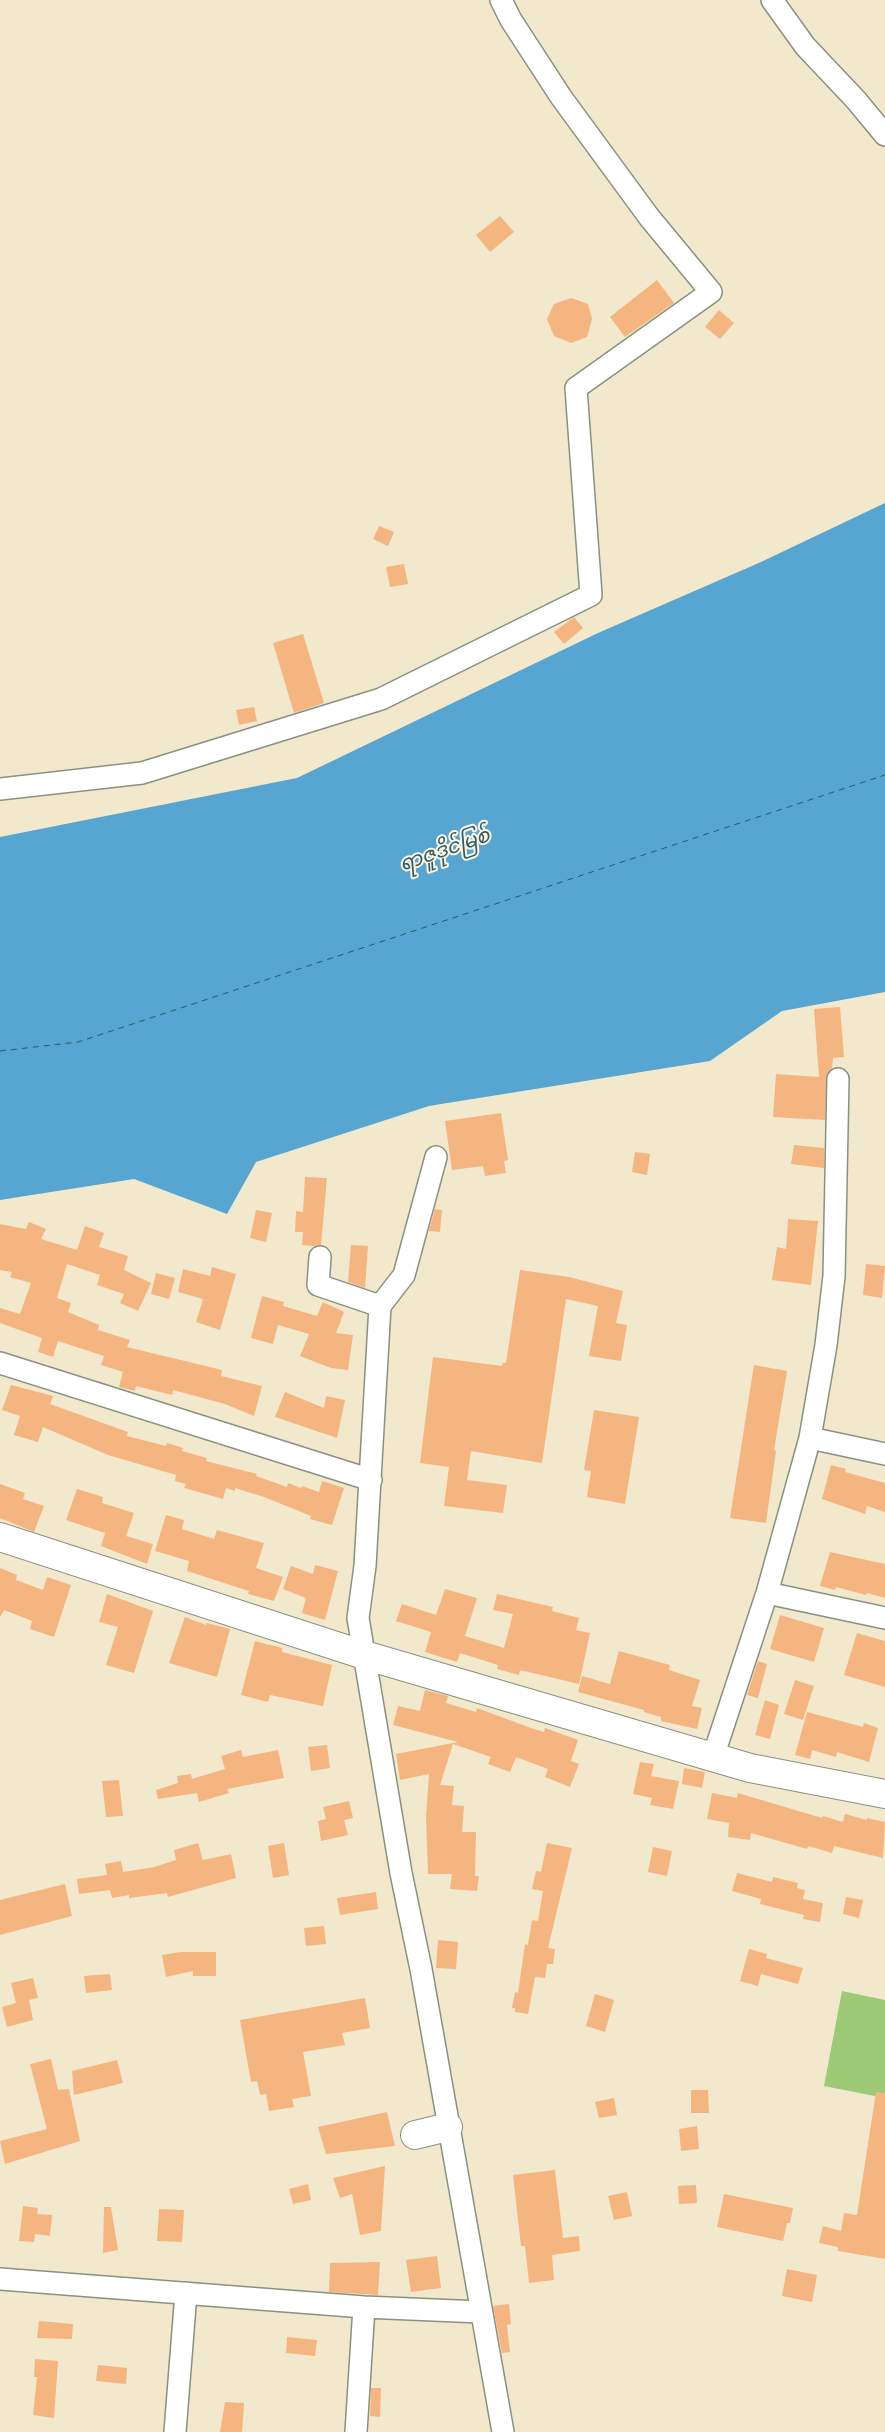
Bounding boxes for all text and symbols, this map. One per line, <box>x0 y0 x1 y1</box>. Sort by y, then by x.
water label: ရာဇူဒိုင်မြစ် <box>397 824 493 878</box>

